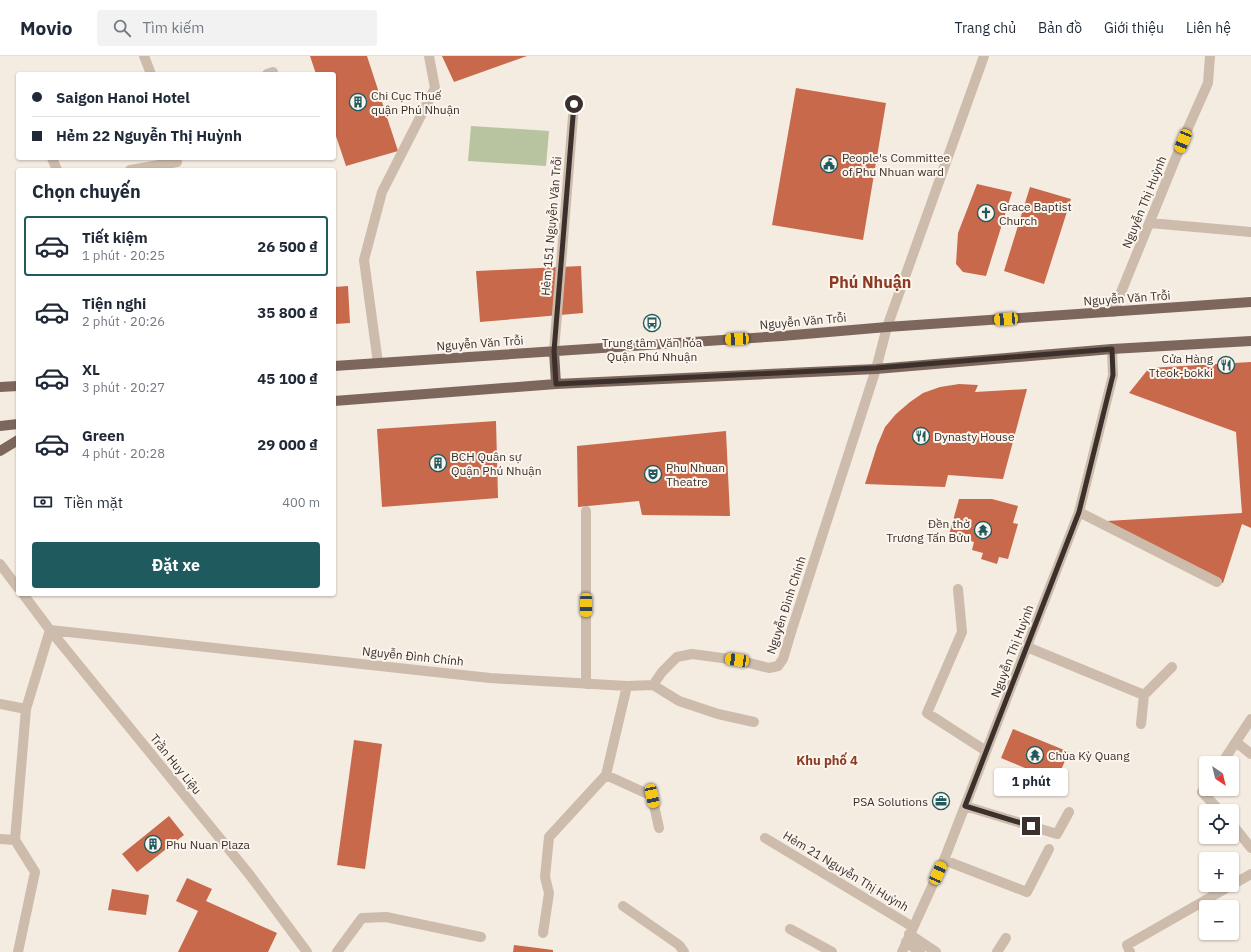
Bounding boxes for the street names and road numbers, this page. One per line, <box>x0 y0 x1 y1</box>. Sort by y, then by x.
street label: Nguyễn Thị Huỳnh <box>1119 154 1169 250</box>
street label: Hẻm 151 Nguyễn Văn Trỗi <box>537 156 565 296</box>
street label: Nguyễn Văn Trỗi <box>1083 287 1171 309</box>
street label: Nguyễn Văn Trỗi <box>759 310 847 332</box>
street label: Nguyễn Văn Trỗi <box>436 332 524 354</box>
street label: Nguyễn Đình Chính <box>763 554 809 656</box>
street label: Nguyễn Thị Huỳnh <box>987 602 1037 700</box>
street label: Nguyễn Đình Chính <box>361 643 465 669</box>
street label: Trần Huy Liệu <box>147 731 205 797</box>
street label: Hẻm 21 Nguyễn Thị Huỳnh <box>781 828 911 914</box>

